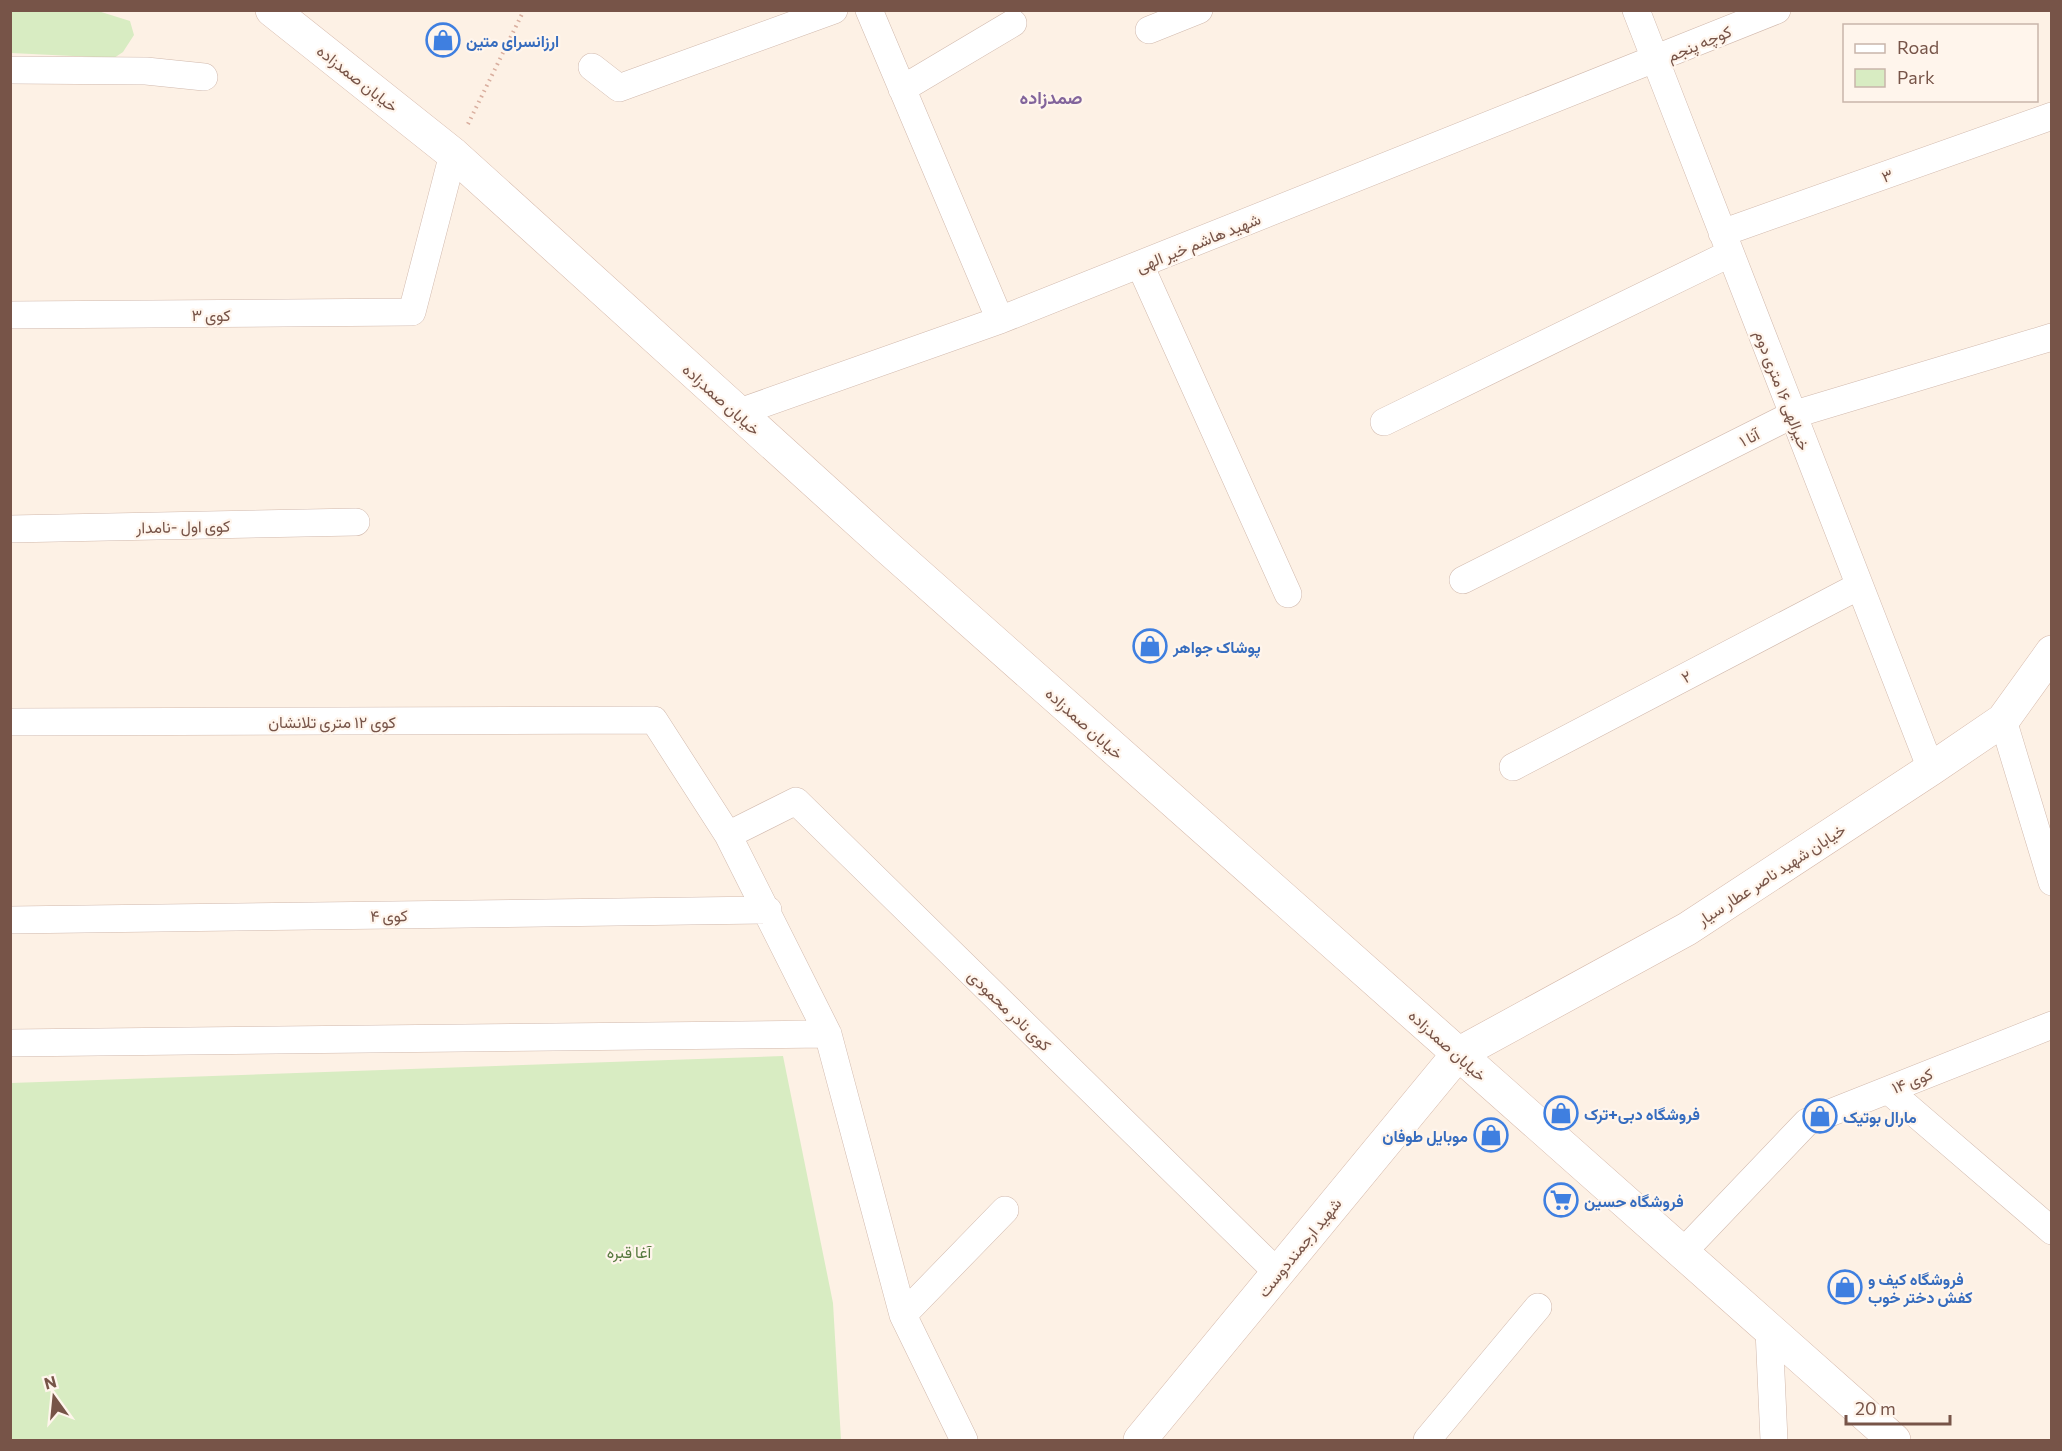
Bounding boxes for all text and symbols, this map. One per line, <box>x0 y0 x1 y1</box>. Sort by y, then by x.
street label: کوچه پنجم <box>1664 21 1735 68</box>
shop icon: ارزانسرای متین <box>425 22 461 58</box>
legend <box>1843 24 2038 102</box>
place label: ارزانسرای متین <box>466 31 559 52</box>
text: Road <box>1897 36 1939 58</box>
street label: خیابان صمدزاده <box>312 40 403 117</box>
text: Park <box>1897 66 1935 88</box>
district label: صمدزاده <box>1020 86 1082 109</box>
street label: ۳ <box>1879 164 1895 186</box>
street label: شهید هاشم خیر الهی <box>1133 208 1264 278</box>
street label: کوی ۳ <box>191 305 231 326</box>
street label: خیرالهی ۱۶ متری دوم <box>1749 327 1815 454</box>
street label: خیابان صمدزاده <box>678 359 765 440</box>
street label: آنا ۱ <box>1736 423 1763 450</box>
street label: کوی اول -نامدار <box>135 516 230 538</box>
shop icon: پوشاک جواهر <box>1132 628 1168 664</box>
place label: پوشاک جواهر <box>1172 637 1261 659</box>
street label: ۲ <box>1678 666 1694 686</box>
street label: خیابان صمدزاده <box>1041 683 1128 764</box>
street label: کوی ۱۲ متری تلانشان <box>268 712 396 733</box>
street label: خیابان شهید ناصر عطار سیار <box>1693 819 1850 931</box>
street label: کوی ۴ <box>370 905 408 927</box>
street label: کوی نادر محمودی <box>963 966 1056 1056</box>
street label: خیابان صمدزاده <box>1404 1005 1491 1086</box>
street label: کوی ۱۴ <box>1889 1063 1936 1099</box>
shop icon: فروشگاه دبی+ترک <box>1543 1095 1579 1131</box>
shop icon: مارال بوتیک <box>1802 1098 1838 1134</box>
place label: فروشگاه دبی+ترک <box>1584 1104 1700 1125</box>
place label: مارال بوتیک <box>1843 1107 1917 1128</box>
shop icon: موبایل طوفان <box>1473 1117 1509 1153</box>
place label: موبایل طوفان <box>1382 1126 1468 1147</box>
supermarket icon: فروشگاه حسین <box>1543 1182 1579 1218</box>
place label: فروشگاه حسین <box>1584 1191 1684 1212</box>
street label: شهید ارجمنددوست <box>1253 1194 1346 1302</box>
park label: آغا قبره <box>607 1242 653 1263</box>
shop icon: فروشگاه کیف و کفش دختر خوب <box>1827 1269 1863 1305</box>
place label: فروشگاه کیف و کفش دختر خوب <box>1868 1269 1973 1308</box>
north arrow <box>24 1367 84 1427</box>
text: N <box>42 1371 58 1393</box>
scale bar <box>1846 1388 1950 1426</box>
text: 20 m <box>1855 1397 1896 1419</box>

